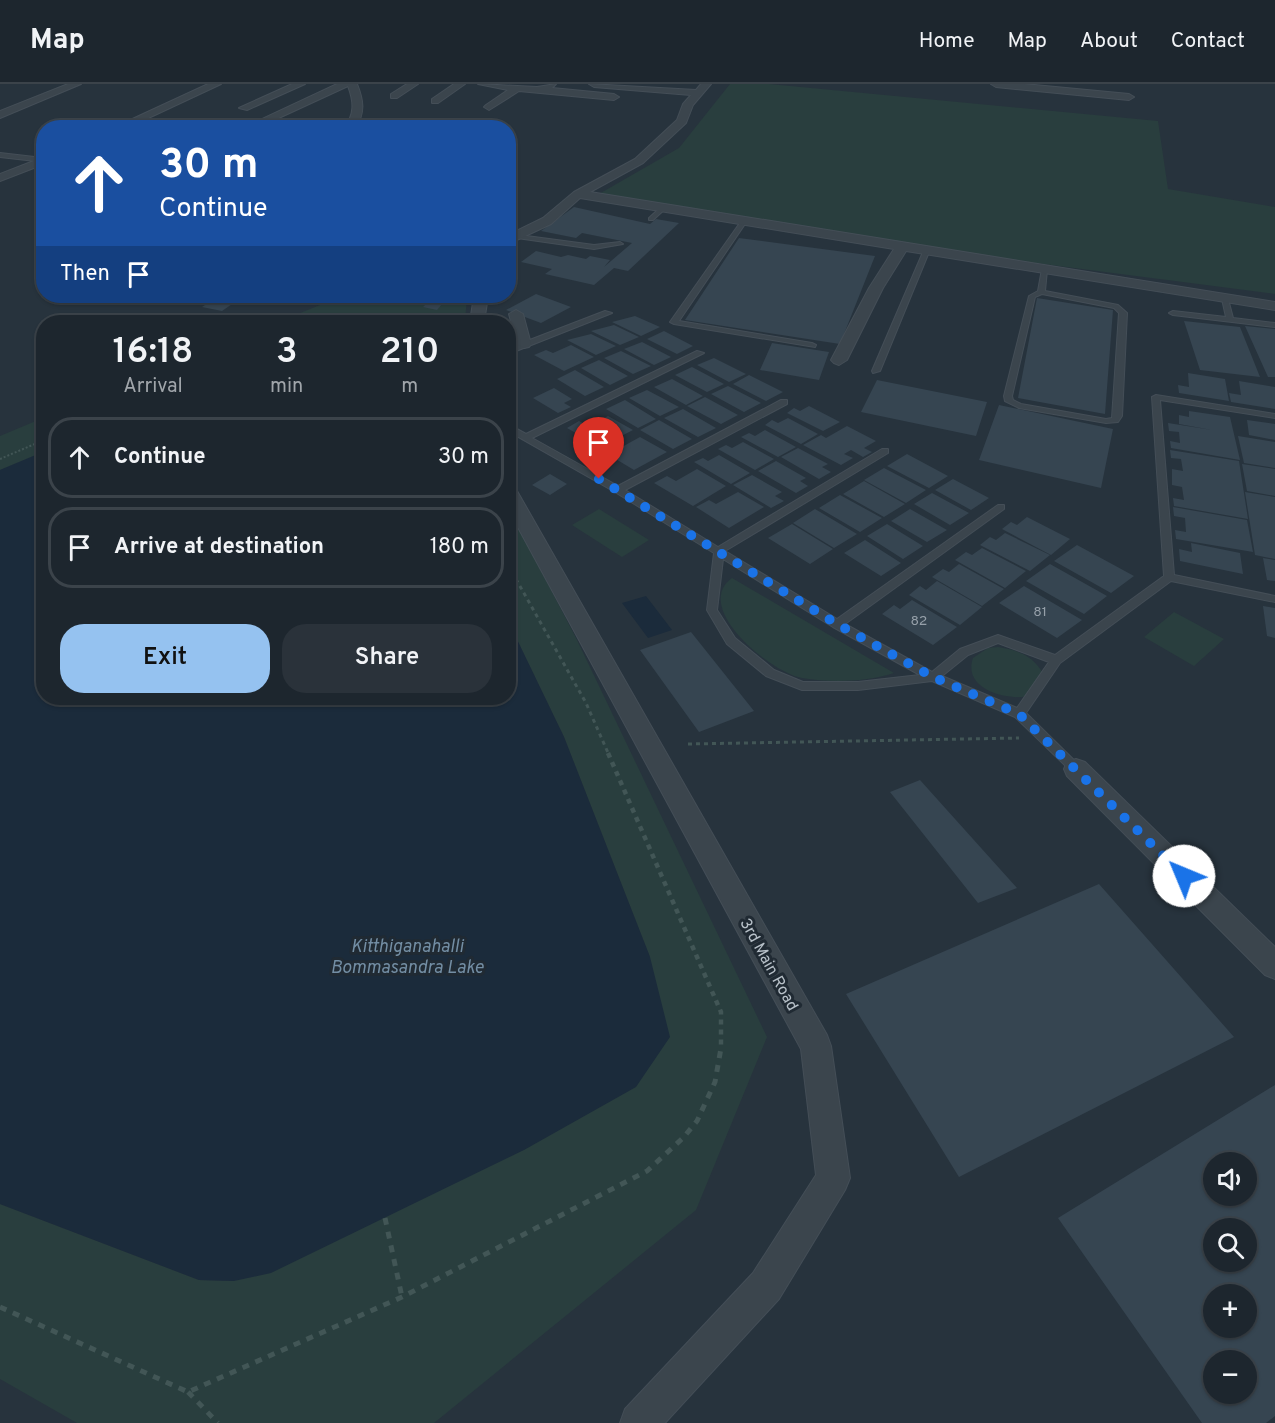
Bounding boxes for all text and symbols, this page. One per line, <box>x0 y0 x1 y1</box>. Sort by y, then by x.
text: Map <box>30 23 85 59</box>
text: Home <box>919 28 975 55</box>
text: Map <box>1008 28 1047 55</box>
text: About <box>1080 28 1138 55</box>
text: Contact <box>1171 28 1245 55</box>
text: 30 m <box>159 140 258 193</box>
icon: ahead <box>60 144 138 222</box>
text: Continue <box>159 192 268 226</box>
icon: arrive <box>122 258 155 291</box>
text: Then <box>60 261 110 288</box>
text: 16:18 <box>113 330 194 376</box>
text: 3 <box>276 330 298 376</box>
text: 210 <box>380 330 439 376</box>
text: Arrival <box>123 374 183 400</box>
text: min <box>270 374 303 400</box>
text: m <box>401 374 418 400</box>
pin <box>573 417 624 479</box>
icon: arrive <box>582 426 615 459</box>
icon: ahead <box>63 441 96 474</box>
text: Continue <box>114 444 205 471</box>
text: 30 m <box>438 444 489 471</box>
icon: arrive <box>63 531 96 564</box>
text: Arrive at destination <box>114 534 324 561</box>
text: 180 m <box>430 534 489 561</box>
house number: 81 <box>1033 604 1047 621</box>
house number: 82 <box>911 613 927 630</box>
button: Exit <box>60 624 270 693</box>
button: Share <box>282 624 492 693</box>
position arrow <box>1152 844 1216 908</box>
street label: 3rd Main Road <box>735 915 802 1015</box>
water label: Kitthiganahalli Bommasandra Lake <box>330 936 484 980</box>
map controls <box>1203 1152 1257 1404</box>
button: sound <box>1203 1152 1257 1206</box>
button: search <box>1203 1218 1257 1272</box>
button: + <box>1203 1284 1257 1338</box>
button: − <box>1203 1350 1257 1404</box>

